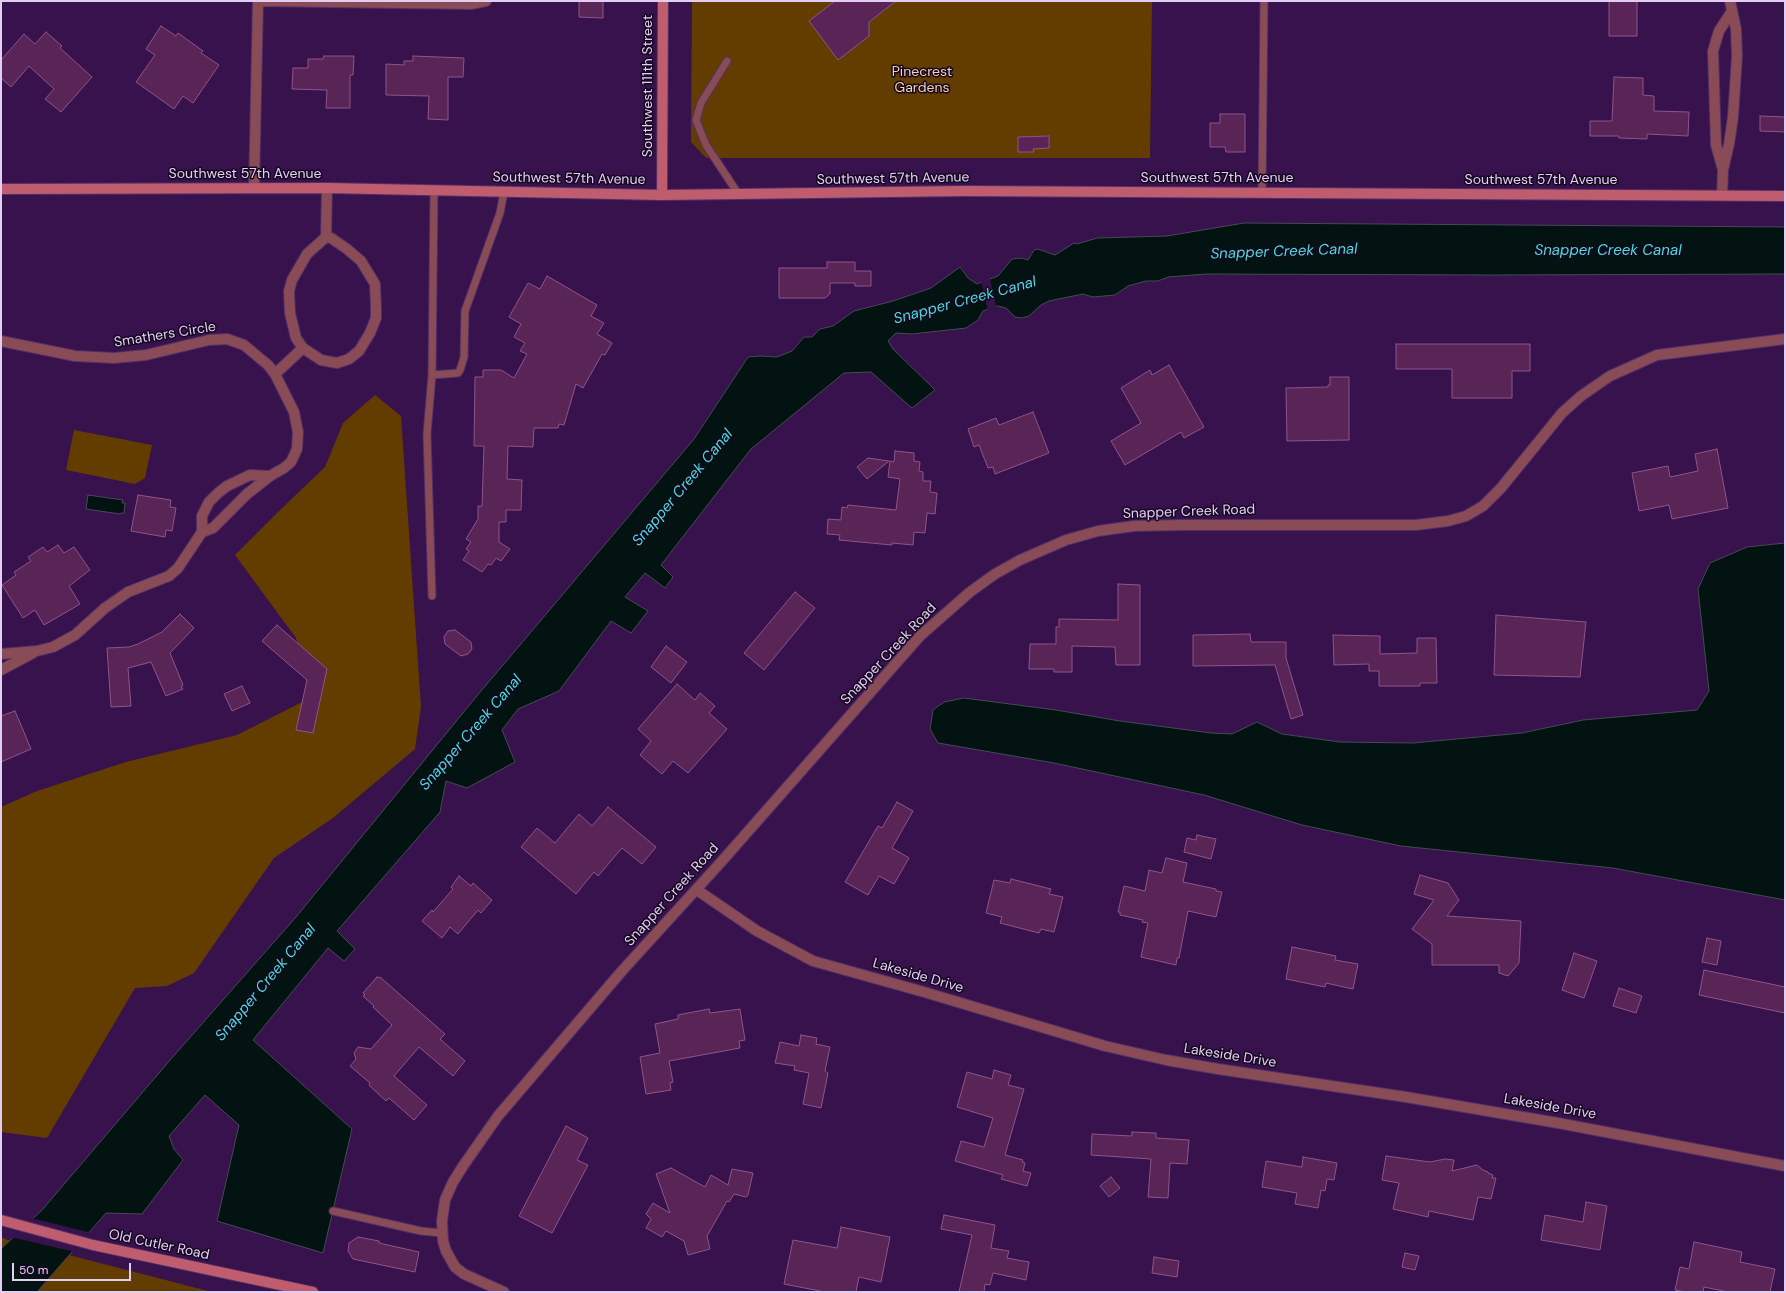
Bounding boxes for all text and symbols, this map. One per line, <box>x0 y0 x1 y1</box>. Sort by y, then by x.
street label: Southwest 111th Street <box>640 15 656 157</box>
park label: Pinecrest Gardens <box>892 64 952 96</box>
street label: Southwest 57th Avenue <box>169 166 321 182</box>
street label: Southwest 57th Avenue <box>492 169 646 189</box>
street label: Southwest 57th Avenue <box>816 169 970 189</box>
street label: Southwest 57th Avenue <box>1141 170 1293 186</box>
street label: Southwest 57th Avenue <box>1465 172 1617 188</box>
water label: Snapper Creek Canal <box>1210 240 1358 264</box>
water label: Snapper Creek Canal <box>1534 242 1682 260</box>
water label: Snapper Creek Canal <box>892 273 1038 329</box>
street label: Smathers Circle <box>113 319 217 351</box>
water label: Snapper Creek Canal <box>629 426 737 550</box>
street label: Snapper Creek Road <box>1123 501 1255 523</box>
street label: Snapper Creek Road <box>838 600 940 708</box>
water label: Snapper Creek Canal <box>416 672 526 794</box>
street label: Snapper Creek Road <box>621 840 723 950</box>
water label: Snapper Creek Canal <box>212 921 320 1045</box>
street label: Lakeside Drive <box>871 955 965 997</box>
street label: Lakeside Drive <box>1183 1040 1277 1072</box>
street label: Lakeside Drive <box>1503 1091 1597 1123</box>
street label: Old Cutler Road <box>107 1226 211 1264</box>
scale bar <box>14 1255 133 1281</box>
text: 50 m <box>19 1262 48 1278</box>

